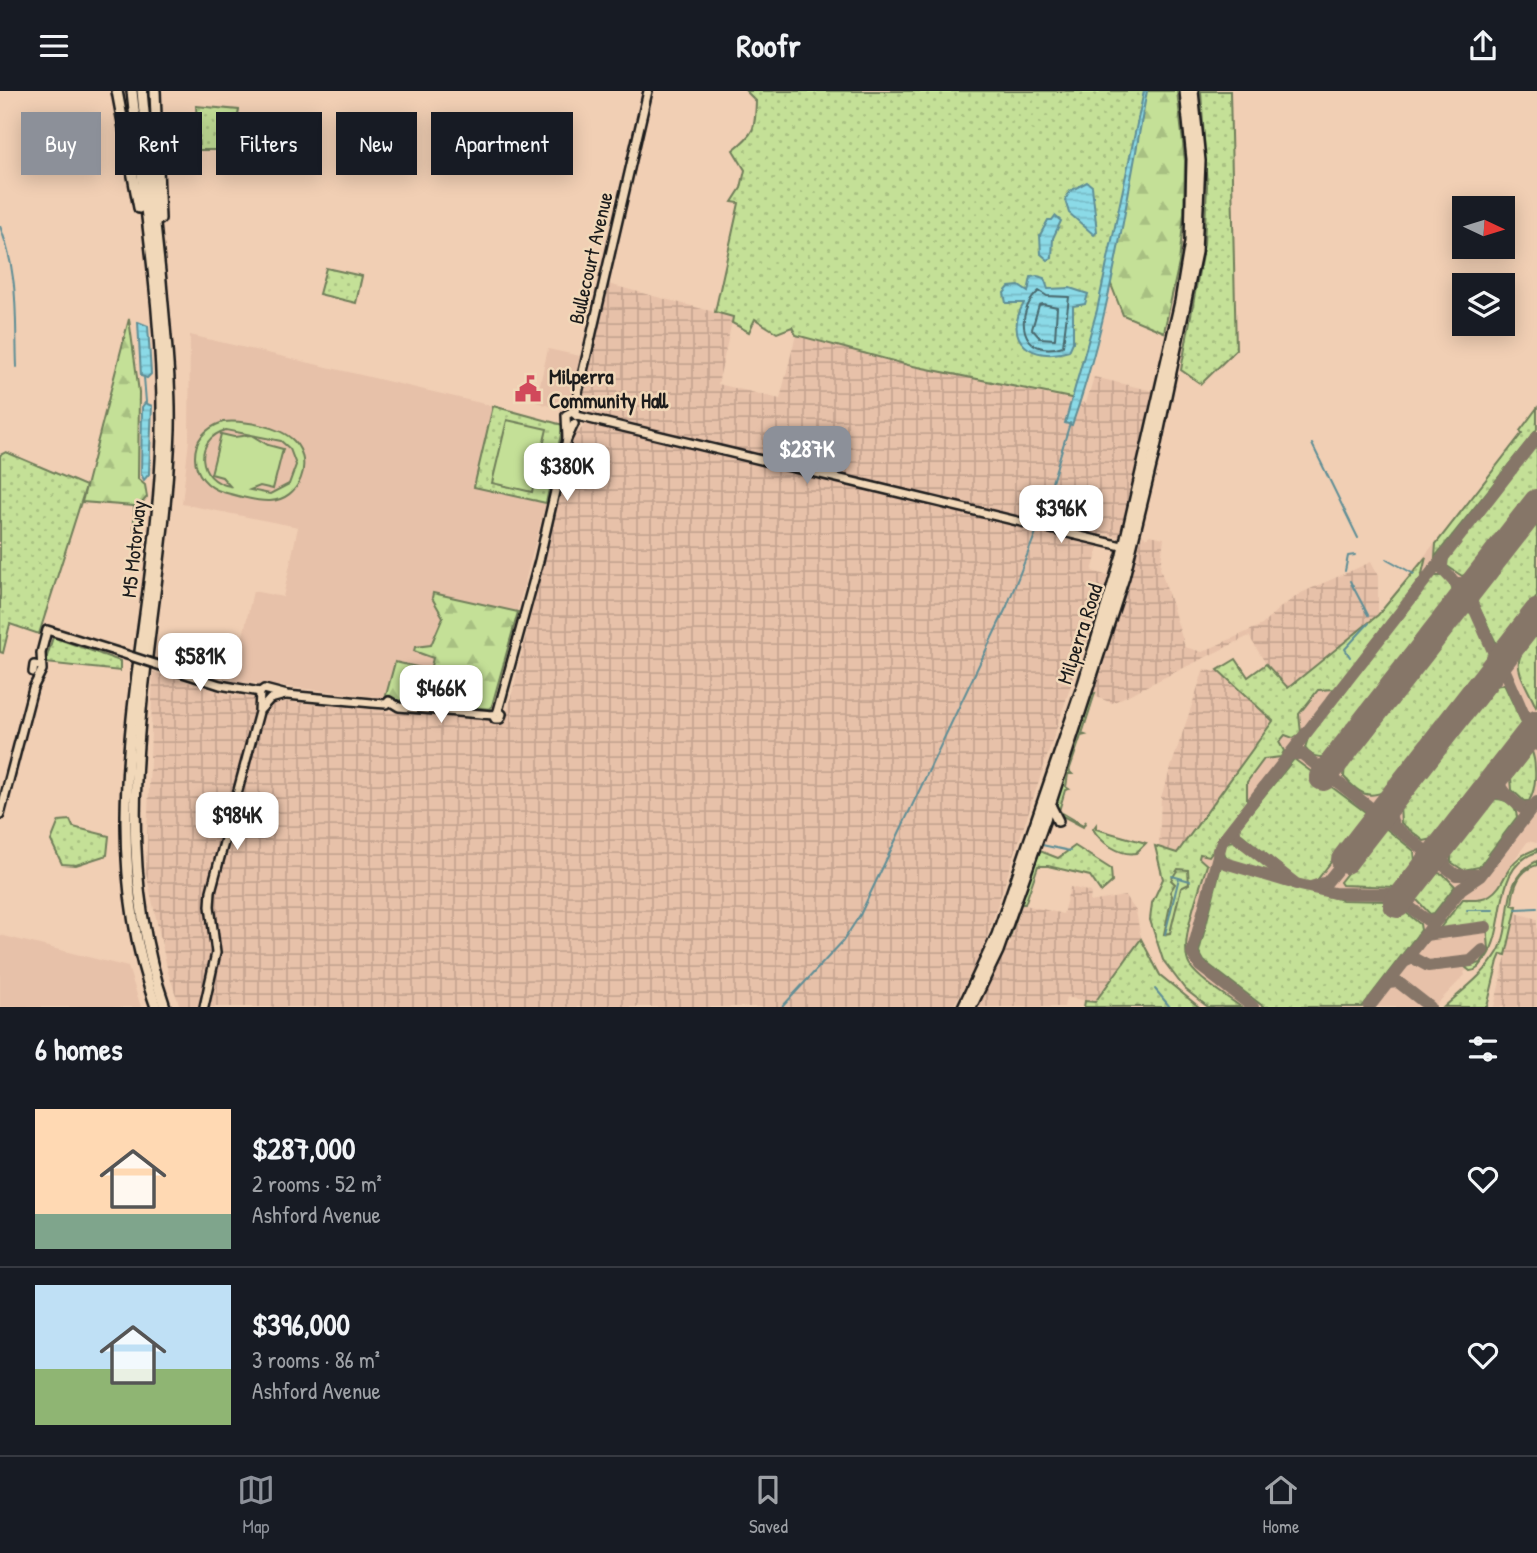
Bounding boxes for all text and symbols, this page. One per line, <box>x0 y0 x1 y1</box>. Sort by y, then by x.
text: Roofr <box>736 24 801 67</box>
icon: menu <box>35 27 73 65</box>
icon: share <box>1464 27 1502 65</box>
chip: Buy <box>21 112 101 175</box>
chip: Rent <box>115 112 202 175</box>
chip: Filters <box>216 112 322 175</box>
chip: New <box>336 112 417 175</box>
chip: Apartment <box>431 112 573 175</box>
street label: Bullecourt Avenue <box>561 189 620 327</box>
north arrow <box>1452 196 1516 259</box>
map controls <box>1452 196 1515 336</box>
button: layers <box>1452 273 1515 336</box>
place label: Milperra Community Hall <box>549 362 669 416</box>
public building icon: Milperra Community Hall <box>513 374 543 404</box>
pin: $287K <box>758 427 856 486</box>
text: $287K <box>779 433 835 464</box>
pin: $380K <box>518 443 616 503</box>
text: $380K <box>540 450 594 481</box>
pin: $396K <box>1012 485 1110 545</box>
text: $396K <box>1035 492 1087 523</box>
street label: M5 Motorway <box>114 499 153 599</box>
street label: Milperra Road <box>1050 580 1109 688</box>
pin: $581K <box>151 633 249 693</box>
text: $581K <box>174 640 226 671</box>
pin: $466K <box>392 665 490 725</box>
text: $466K <box>416 672 466 703</box>
pin: $984K <box>188 793 286 852</box>
text: $984K <box>212 799 262 830</box>
text: 6 homes <box>35 1029 122 1069</box>
icon: filters <box>1464 1030 1502 1068</box>
text: $287,000 <box>252 1128 355 1168</box>
icon: home <box>91 1137 175 1221</box>
icon: heart <box>1464 1160 1502 1198</box>
text: 2 rooms · 52 m² <box>252 1168 382 1199</box>
text: Ashford Avenue <box>252 1199 381 1230</box>
text: $396,000 <box>252 1304 350 1344</box>
icon: home <box>91 1313 175 1397</box>
icon: heart <box>1464 1336 1502 1374</box>
text: 3 rooms · 86 m² <box>252 1344 380 1375</box>
text: Ashford Avenue <box>252 1375 381 1406</box>
tab: Map <box>237 1471 275 1539</box>
tab: Saved <box>749 1471 788 1539</box>
tab: Home <box>1262 1471 1300 1539</box>

